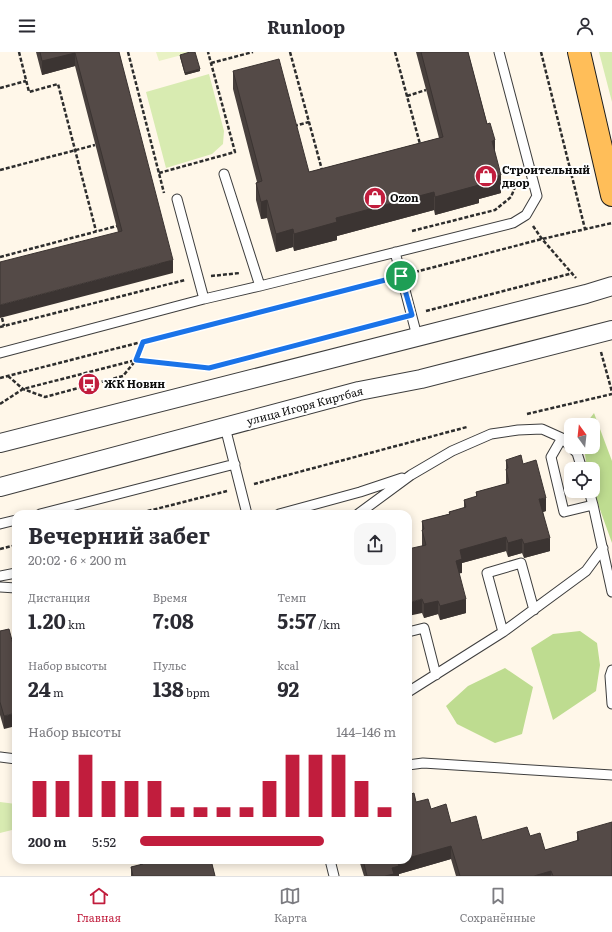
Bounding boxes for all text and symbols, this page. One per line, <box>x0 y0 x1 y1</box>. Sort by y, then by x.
text: Runloop <box>267 13 345 40</box>
icon: menu <box>16 15 38 37</box>
icon: person <box>574 15 596 37</box>
place label: Строительный двор <box>502 161 590 190</box>
shop icon: Строительный двор <box>473 163 499 189</box>
shop icon: Ozon <box>362 185 388 211</box>
place label: Ozon <box>390 189 419 205</box>
pin <box>384 259 418 293</box>
icon: arrive <box>390 265 412 287</box>
bus stop icon: ЖК Новин <box>76 371 102 397</box>
place label: ЖК Новин <box>104 375 165 391</box>
street label: улица Игоря Киртбая <box>245 382 365 428</box>
north arrow <box>564 418 600 454</box>
map controls <box>564 418 600 498</box>
button: locate <box>564 462 600 498</box>
text: Вечерний забег <box>28 518 210 551</box>
button: share <box>354 523 396 565</box>
text: 20:02 · 6 × 200 m <box>28 550 127 569</box>
text: Дистанция <box>28 589 90 605</box>
text: Время <box>153 589 187 605</box>
text: Темп <box>277 589 306 605</box>
text: 1.20 <box>28 605 66 635</box>
text: 7:08 <box>153 605 194 635</box>
text: 5:57 <box>277 605 316 635</box>
text: km <box>66 616 85 632</box>
text: /km <box>316 616 340 632</box>
text: Набор высоты <box>28 657 107 673</box>
text: Пульс <box>153 657 186 673</box>
text: kcal <box>277 657 299 673</box>
text: 24 <box>28 673 51 703</box>
text: 138 <box>153 673 184 703</box>
text: 92 <box>277 673 299 703</box>
text: m <box>51 684 64 700</box>
text: bpm <box>184 684 210 700</box>
text: Набор высоты <box>28 722 122 741</box>
text: 144–146 m <box>336 722 396 741</box>
text: 200 m <box>28 832 67 851</box>
text: 5:52 <box>92 832 116 851</box>
tab: Главная <box>76 885 121 925</box>
tab: Карта <box>274 885 307 925</box>
tab: Сохранённые <box>460 885 536 925</box>

